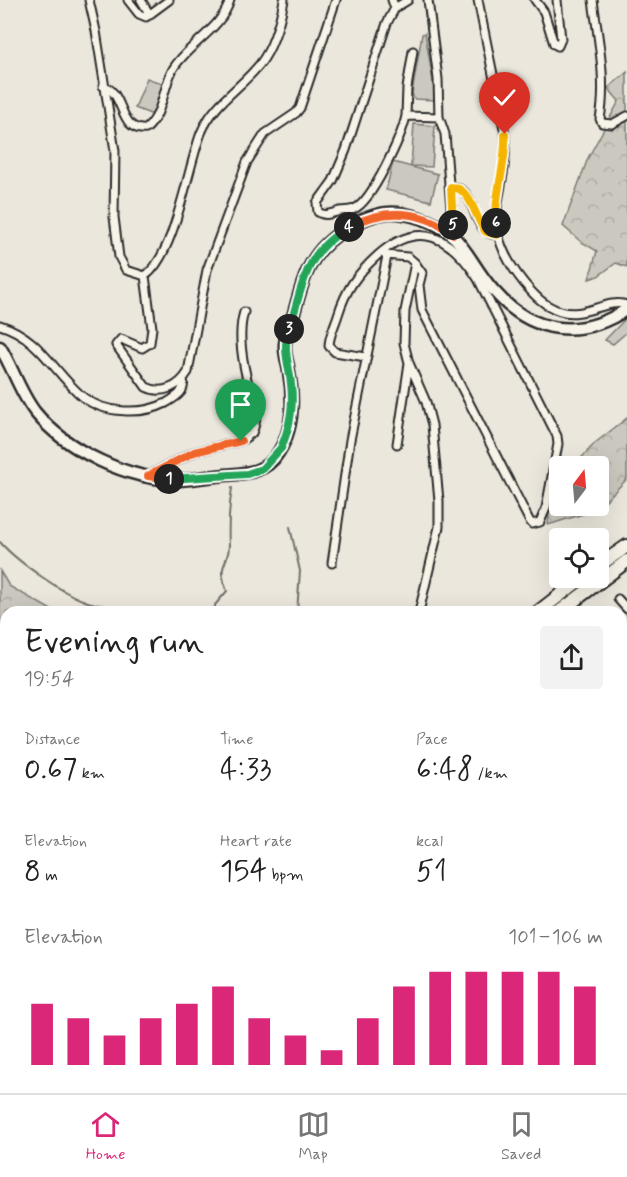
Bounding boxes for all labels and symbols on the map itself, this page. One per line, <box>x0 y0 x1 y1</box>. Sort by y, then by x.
pin <box>479 72 530 134</box>
pin: 6 <box>481 208 511 238</box>
pin: 5 <box>438 210 468 240</box>
pin: 4 <box>334 212 364 242</box>
pin: 3 <box>274 314 304 344</box>
pin <box>215 379 266 441</box>
north arrow <box>549 456 609 516</box>
pin: 1 <box>154 464 184 494</box>

